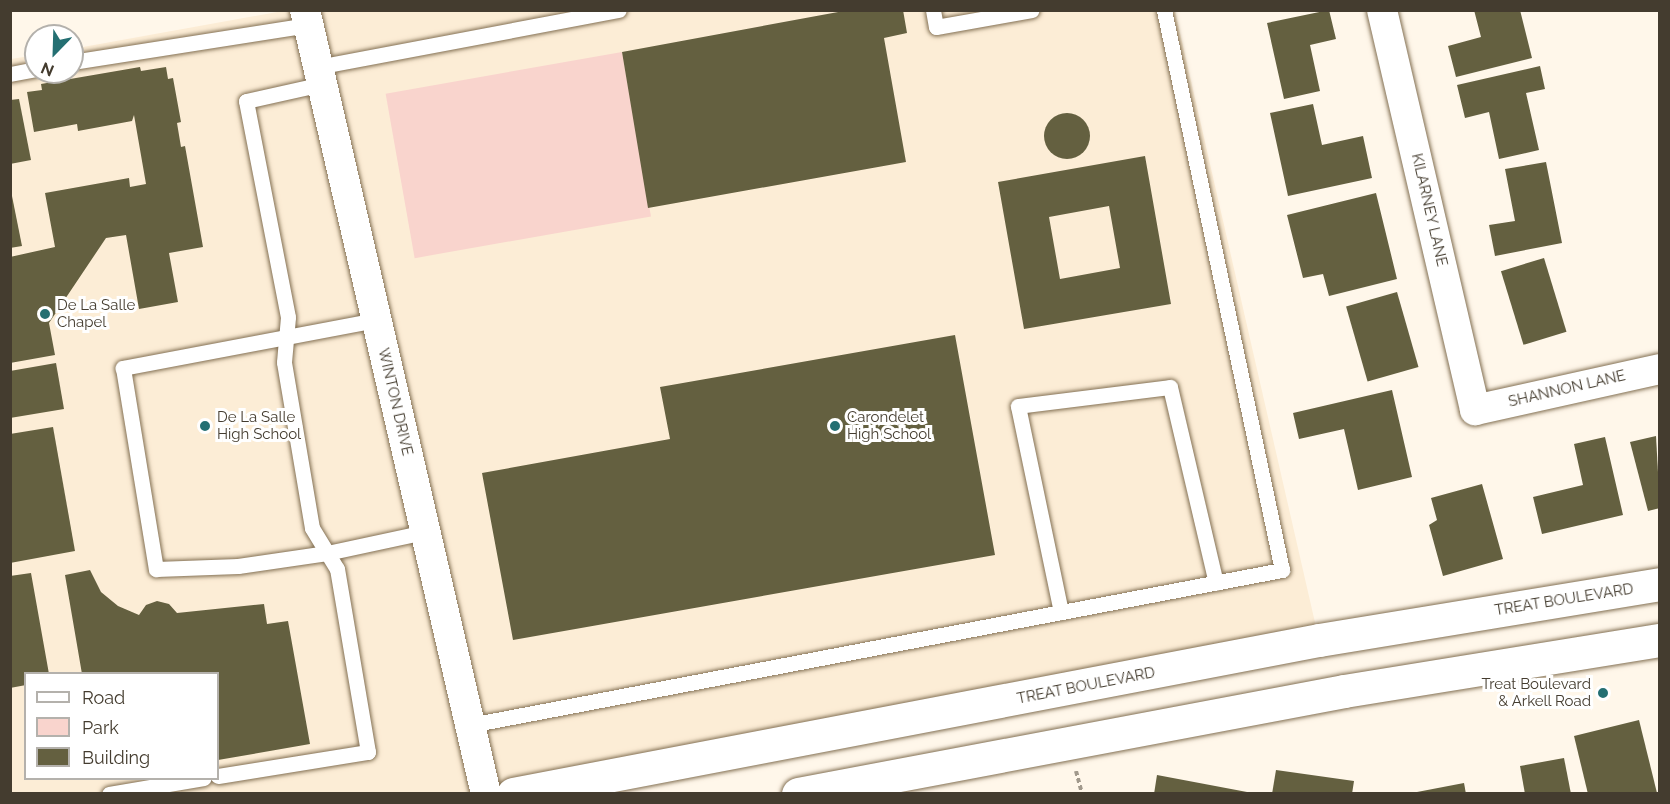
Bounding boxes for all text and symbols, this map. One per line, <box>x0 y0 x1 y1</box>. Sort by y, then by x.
north arrow <box>24 24 84 84</box>
text: N <box>38 58 57 80</box>
street label: KILARNEY LANE <box>1407 151 1451 269</box>
place label: De La Salle Chapel <box>57 296 135 331</box>
marker: De La Salle Chapel <box>38 307 52 321</box>
street label: WINTON DRIVE <box>374 346 416 458</box>
street label: SHANNON LANE <box>1507 367 1627 411</box>
place label: De La Salle High School <box>217 408 301 443</box>
place label: Carondelet High School <box>847 408 931 443</box>
marker: De La Salle High School <box>198 419 212 433</box>
marker: Carondelet High School <box>828 419 842 433</box>
street label: TREAT BOULEVARD <box>1493 580 1635 620</box>
street label: TREAT BOULEVARD <box>1015 664 1157 708</box>
legend <box>24 672 219 780</box>
place label: Treat Boulevard & Arkell Road <box>1482 675 1591 710</box>
marker: Treat Boulevard & Arkell Road <box>1596 686 1610 700</box>
text: Road <box>82 687 125 708</box>
text: Park <box>82 717 119 738</box>
text: Building <box>82 747 150 768</box>

